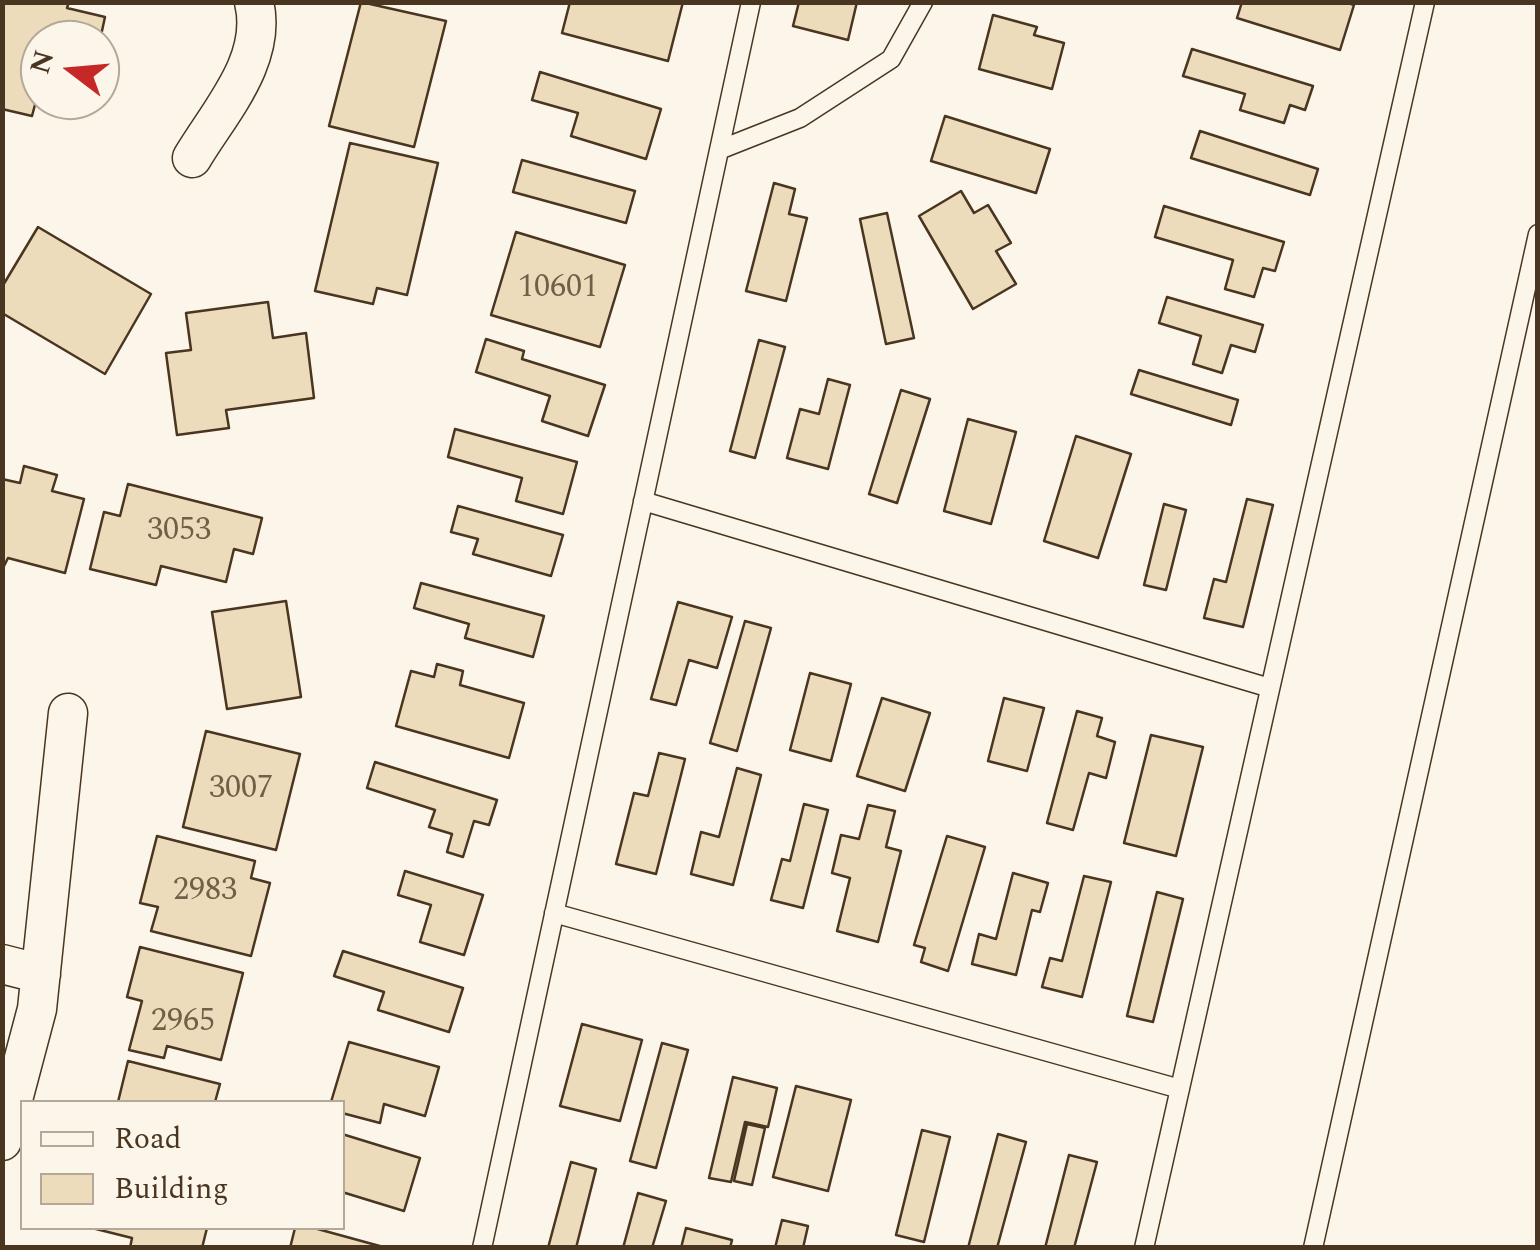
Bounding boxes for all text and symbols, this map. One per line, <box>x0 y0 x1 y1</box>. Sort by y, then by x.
north arrow <box>20 20 120 120</box>
text: N <box>19 45 66 79</box>
house number: 10601 <box>518 271 598 309</box>
house number: 3053 <box>147 514 211 552</box>
house number: 3007 <box>209 772 273 810</box>
house number: 2983 <box>173 874 237 912</box>
house number: 2965 <box>151 1005 215 1043</box>
legend <box>20 1100 345 1230</box>
text: Road <box>114 1116 182 1162</box>
text: Building <box>114 1166 229 1212</box>

